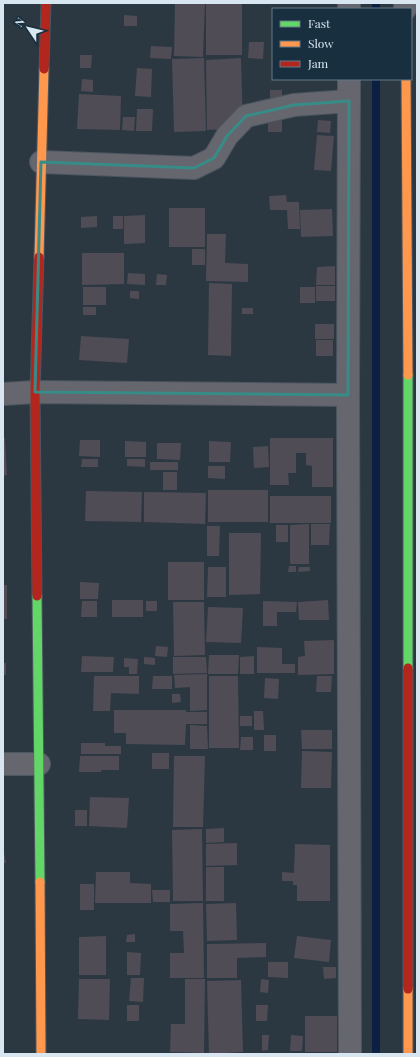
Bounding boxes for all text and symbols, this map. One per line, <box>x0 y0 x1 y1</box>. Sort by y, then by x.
north arrow <box>8 8 48 48</box>
legend <box>272 8 412 80</box>
text: N <box>11 14 28 30</box>
text: Fast <box>308 15 331 31</box>
text: Slow <box>308 35 334 51</box>
text: Jam <box>307 55 329 71</box>

